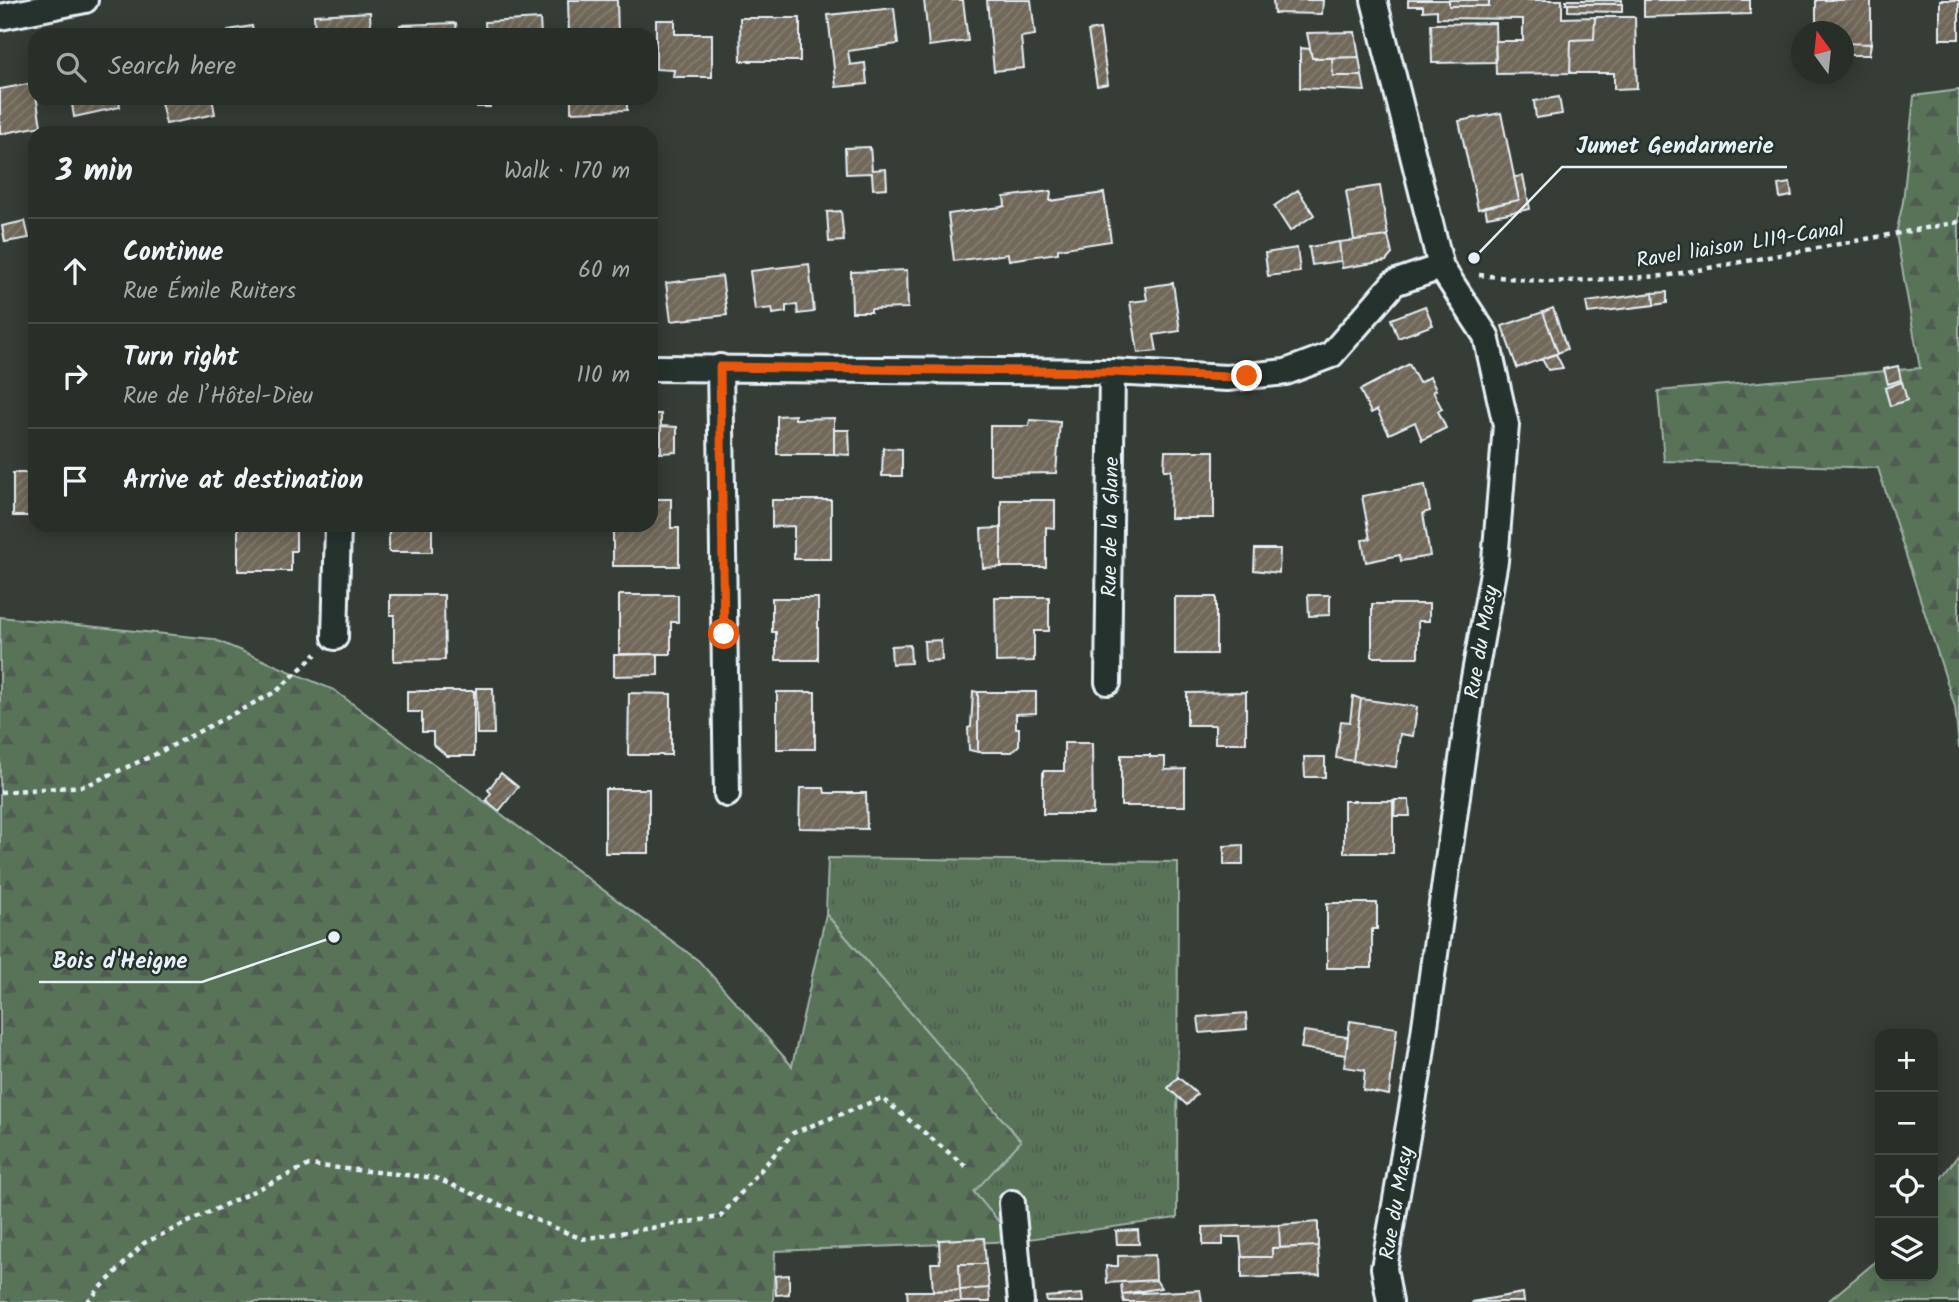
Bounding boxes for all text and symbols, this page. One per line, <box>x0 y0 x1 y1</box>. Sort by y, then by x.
north arrow <box>1791 21 1854 84</box>
search box <box>28 28 658 105</box>
text: Search here <box>108 46 236 88</box>
icon: search <box>52 48 90 86</box>
callout: Jumet Gendarmerie <box>1562 123 1787 167</box>
text: Jumet Gendarmerie <box>1576 129 1774 165</box>
text: 3 min <box>56 148 133 196</box>
text: Walk · 170 m <box>504 154 630 190</box>
street label: Ravel liaison L119-Canal <box>1634 213 1847 278</box>
text: Continue <box>123 232 224 274</box>
icon: ahead <box>56 252 94 290</box>
text: 60 m <box>578 253 630 289</box>
text: Rue Émile Ruiters <box>123 274 296 310</box>
text: Turn right <box>123 337 239 379</box>
icon: right <box>56 357 94 395</box>
text: 110 m <box>577 358 630 394</box>
route end <box>1231 360 1262 391</box>
text: Rue de l’Hôtel-Dieu <box>123 379 313 415</box>
street label: Rue de la Glane <box>1094 456 1129 598</box>
text: Arrive at destination <box>123 460 363 502</box>
icon: arrive <box>56 462 94 500</box>
street label: Rue du Masy <box>1456 583 1509 701</box>
route start <box>708 618 739 649</box>
callout: Bois d'Heigne <box>39 938 202 982</box>
text: Bois d'Heigne <box>52 944 188 980</box>
map controls <box>1875 1029 1938 1281</box>
button: + <box>1875 1029 1938 1092</box>
button: − <box>1875 1092 1938 1155</box>
street label: Rue du Masy <box>1371 1144 1424 1262</box>
button: locate <box>1875 1155 1938 1218</box>
button: layers <box>1875 1218 1938 1281</box>

